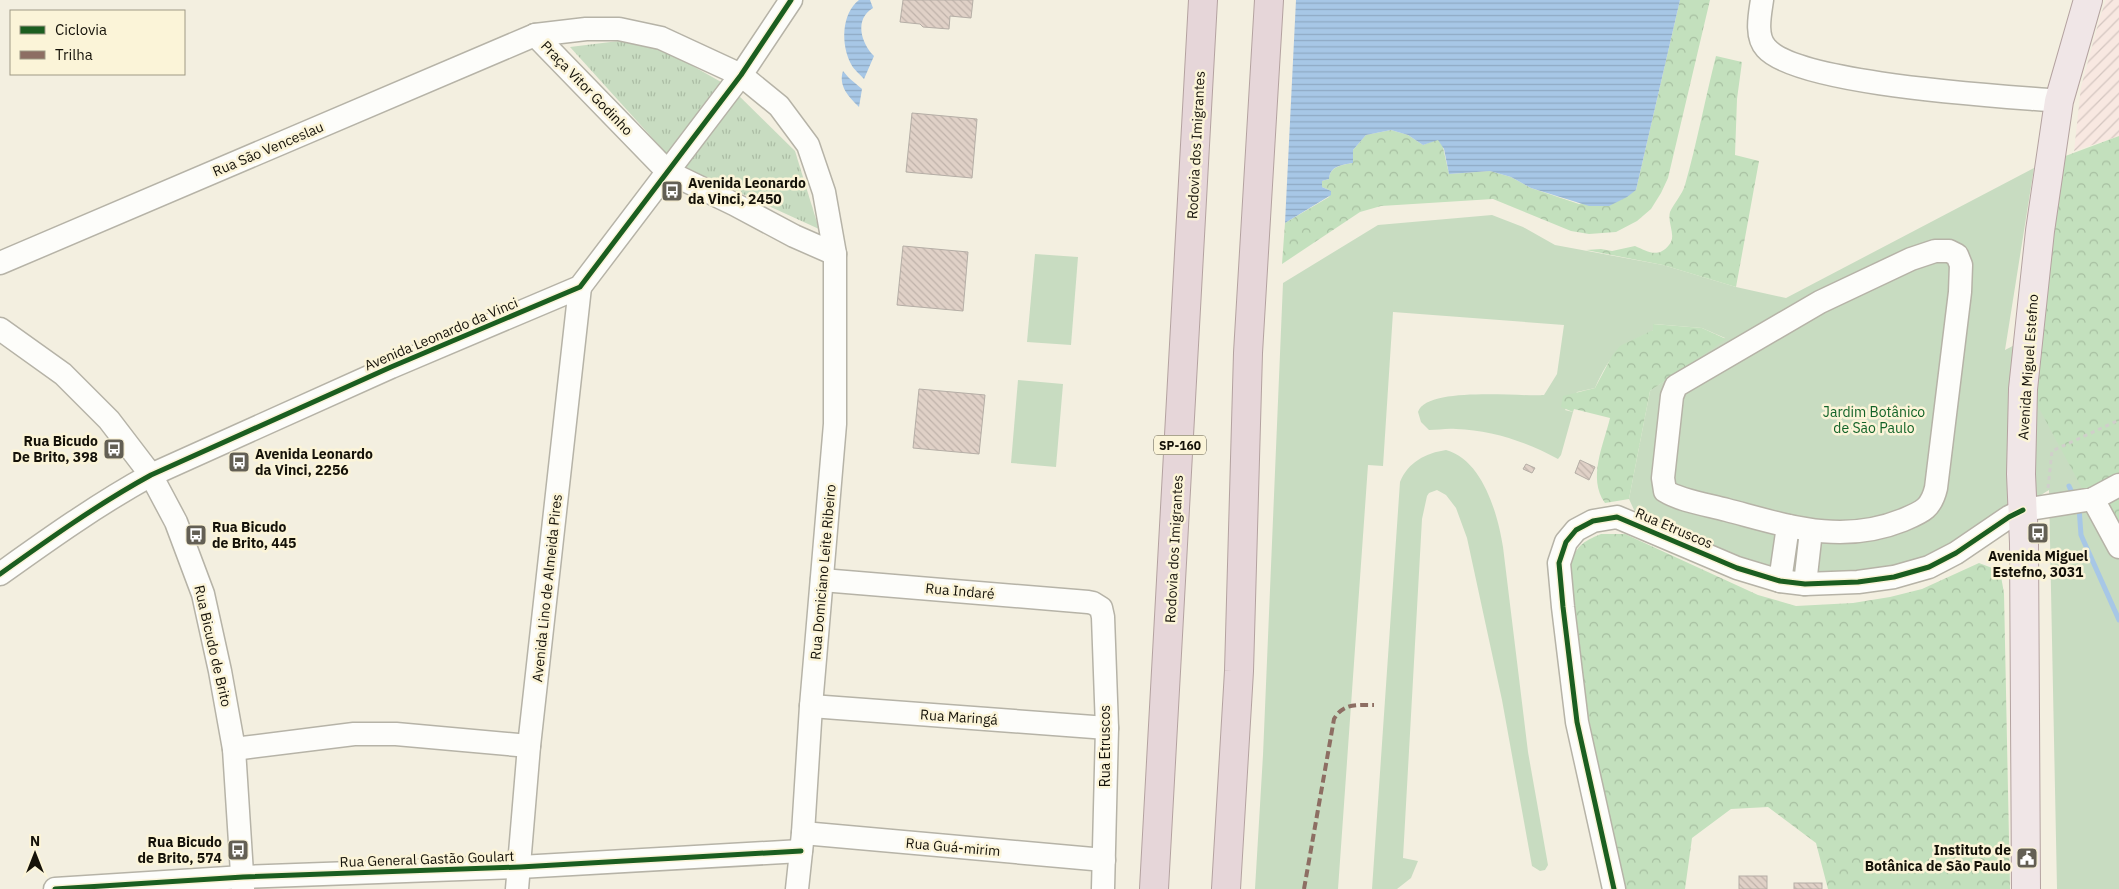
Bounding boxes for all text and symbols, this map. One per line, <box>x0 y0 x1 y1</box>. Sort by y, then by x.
legend <box>10 10 185 75</box>
text: Ciclovia <box>55 20 107 39</box>
street label: Praça Vitor Godinho <box>537 37 637 139</box>
text: Trilha <box>55 45 93 64</box>
street label: Rodovia dos Imigrantes <box>1183 70 1209 220</box>
street label: Rua São Venceslau <box>210 117 326 181</box>
place label: Avenida Leonardo da Vinci, 2450 <box>688 174 806 208</box>
bus stop icon: Avenida Leonardo da Vinci, 2450 <box>660 179 684 203</box>
street label: Avenida Leonardo da Vinci <box>362 293 520 375</box>
street label: Avenida Miguel Estefno <box>2014 293 2042 441</box>
park label: Jardim Botânico de São Paulo <box>1823 403 1925 437</box>
place label: Rua Bicudo De Brito, 398 <box>12 432 98 466</box>
road number: SP-160 <box>1154 436 1206 454</box>
bus stop icon: Rua Bicudo De Brito, 398 <box>102 437 126 461</box>
place label: Avenida Leonardo da Vinci, 2256 <box>255 445 373 479</box>
bus stop icon: Avenida Leonardo da Vinci, 2256 <box>227 450 251 474</box>
street label: Rodovia dos Imigrantes <box>1161 474 1187 624</box>
street label: Rua Domiciano Leite Ribeiro <box>806 483 840 661</box>
street label: Avenida Lino de Almeida Pires <box>528 493 566 683</box>
street label: Rua Etruscos <box>1633 504 1716 552</box>
place label: Rua Bicudo de Brito, 445 <box>212 518 297 552</box>
bus stop icon: Avenida Miguel Estefno, 3031 <box>2026 521 2050 545</box>
bus stop icon: Rua Bicudo de Brito, 445 <box>184 523 208 547</box>
place label: Avenida Miguel Estefno, 3031 <box>1988 547 2088 581</box>
street label: Rua Indaré <box>925 579 996 603</box>
street label: Rua Bicudo de Brito <box>190 583 236 709</box>
street label: Rua Maringá <box>919 705 999 729</box>
street label: Rua Etruscos <box>1096 705 1114 787</box>
north arrow <box>10 829 60 879</box>
text: N <box>30 832 40 850</box>
place label: Rua Bicudo de Brito, 574 <box>137 833 222 867</box>
street label: Rua Guá-mirim <box>905 834 1001 860</box>
bus stop icon: Rua Bicudo de Brito, 574 <box>226 838 250 862</box>
place label: Instituto de Botânica de São Paulo <box>1865 841 2011 875</box>
public building icon: Instituto de Botânica de São Paulo <box>2015 846 2039 870</box>
street label: Rua General Gastão Goulart <box>339 847 515 871</box>

